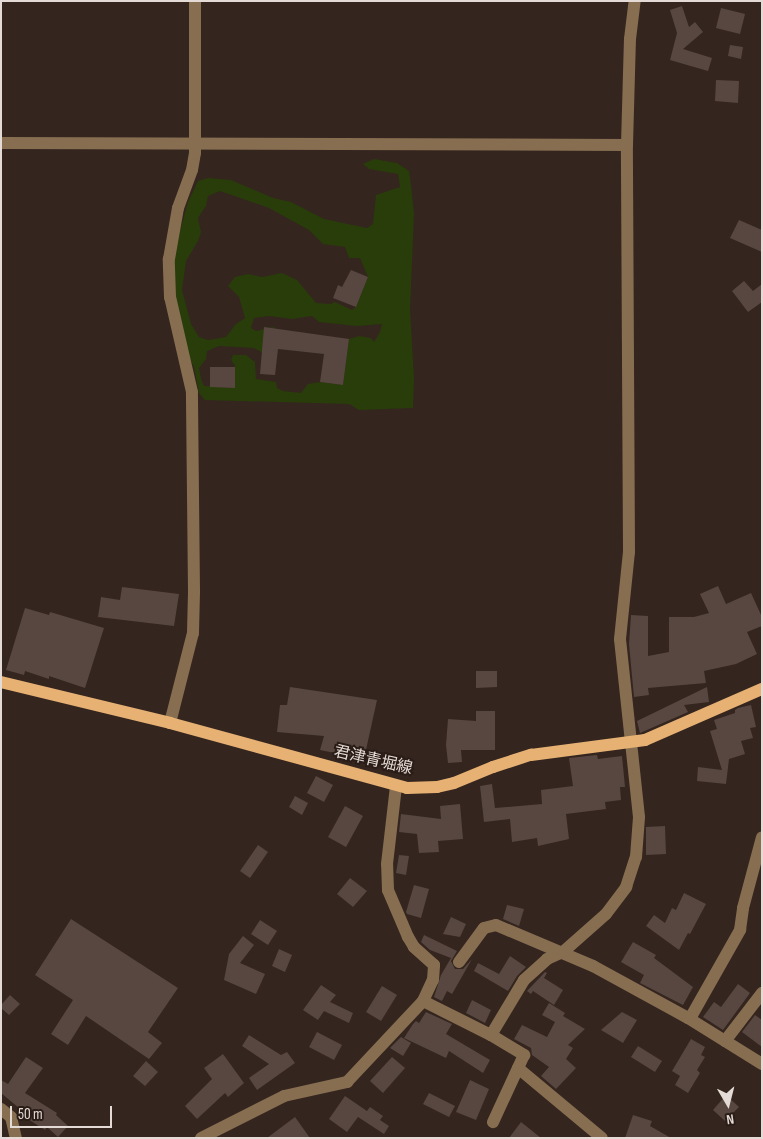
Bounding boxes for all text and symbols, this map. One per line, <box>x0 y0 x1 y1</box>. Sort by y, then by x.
street label: 君津青堀線 <box>332 743 414 779</box>
north arrow <box>703 1079 753 1129</box>
scale bar <box>12 1096 115 1128</box>
text: 50 m <box>18 1105 43 1124</box>
text: N <box>725 1110 735 1128</box>

